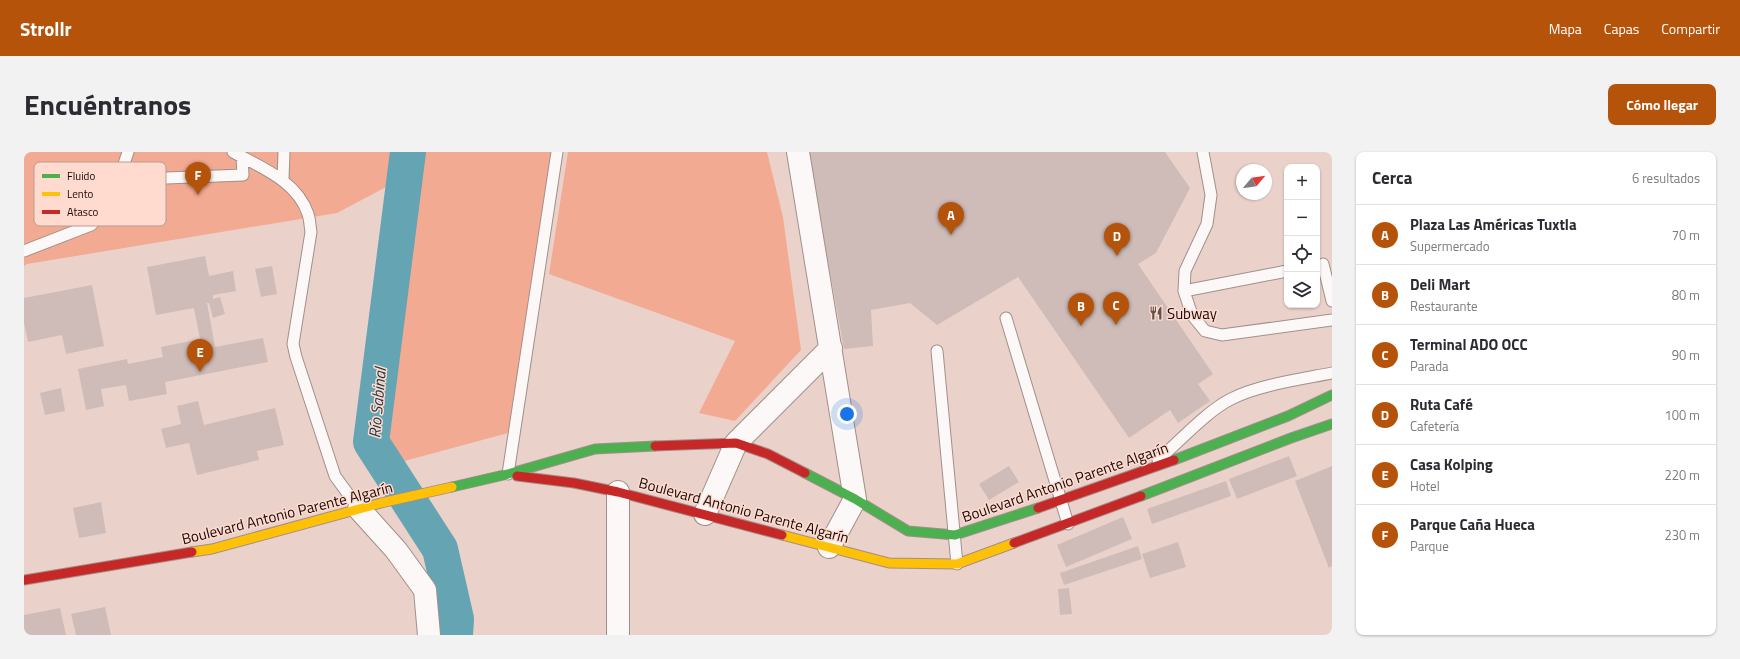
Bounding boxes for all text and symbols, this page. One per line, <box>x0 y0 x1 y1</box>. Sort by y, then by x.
text: Strollr <box>20 14 72 43</box>
text: Mapa <box>1549 18 1582 39</box>
text: Capas <box>1604 18 1639 39</box>
text: Compartir <box>1661 18 1720 39</box>
text: Encuéntranos <box>24 83 191 126</box>
button: Cómo llegar <box>1608 84 1716 125</box>
legend <box>34 162 166 226</box>
pin: F <box>185 162 211 195</box>
north arrow <box>1236 164 1272 200</box>
map controls <box>1284 164 1320 308</box>
button: + <box>1284 164 1320 200</box>
text: Cerca <box>1372 165 1412 191</box>
text: Fluido <box>67 168 95 184</box>
text: 6 resultados <box>1632 168 1700 188</box>
text: Lento <box>67 186 94 202</box>
button: − <box>1284 200 1320 236</box>
pin: A <box>938 202 964 235</box>
text: Atasco <box>67 204 99 220</box>
text: Plaza Las Américas Tuxtla <box>1410 213 1577 236</box>
pin: D <box>1104 223 1130 256</box>
text: A <box>1381 225 1389 245</box>
text: 70 m <box>1672 225 1700 245</box>
button: locate <box>1284 236 1320 272</box>
text: Supermercado <box>1410 236 1490 256</box>
button: layers <box>1284 272 1320 308</box>
text: Deli Mart <box>1410 273 1470 296</box>
text: B <box>1381 285 1389 305</box>
text: 80 m <box>1672 285 1700 305</box>
pin: C <box>1103 292 1129 325</box>
pin: B <box>1068 293 1094 326</box>
text: Restaurante <box>1410 296 1478 316</box>
place label: Subway <box>1167 302 1217 325</box>
restaurant icon: Subway <box>1148 305 1164 321</box>
text: Terminal ADO OCC <box>1410 333 1528 356</box>
pin: E <box>187 339 213 372</box>
text: C <box>1381 345 1389 365</box>
text: 90 m <box>1672 345 1700 365</box>
text: Parada <box>1410 356 1449 376</box>
water label: Río Sabinal <box>362 365 392 439</box>
text: Ruta Café <box>1410 393 1473 416</box>
your location <box>837 404 857 424</box>
text: D <box>1381 405 1389 425</box>
text: 100 m <box>1664 405 1700 425</box>
text: Cafetería <box>1410 416 1459 436</box>
street label: Boulevard Antonio Parente Algarín <box>959 436 1171 528</box>
text: Casa Kolping <box>1410 453 1493 476</box>
text: E <box>1381 465 1389 485</box>
text: 220 m <box>1664 465 1700 485</box>
street label: Boulevard Antonio Parente Algarín <box>636 471 852 549</box>
street label: Boulevard Antonio Parente Algarín <box>179 476 395 550</box>
text: Hotel <box>1410 476 1440 496</box>
text: Parque Caña Hueca <box>1410 513 1535 536</box>
text: F <box>1382 525 1388 545</box>
text: 230 m <box>1664 525 1700 545</box>
text: Parque <box>1410 536 1449 556</box>

